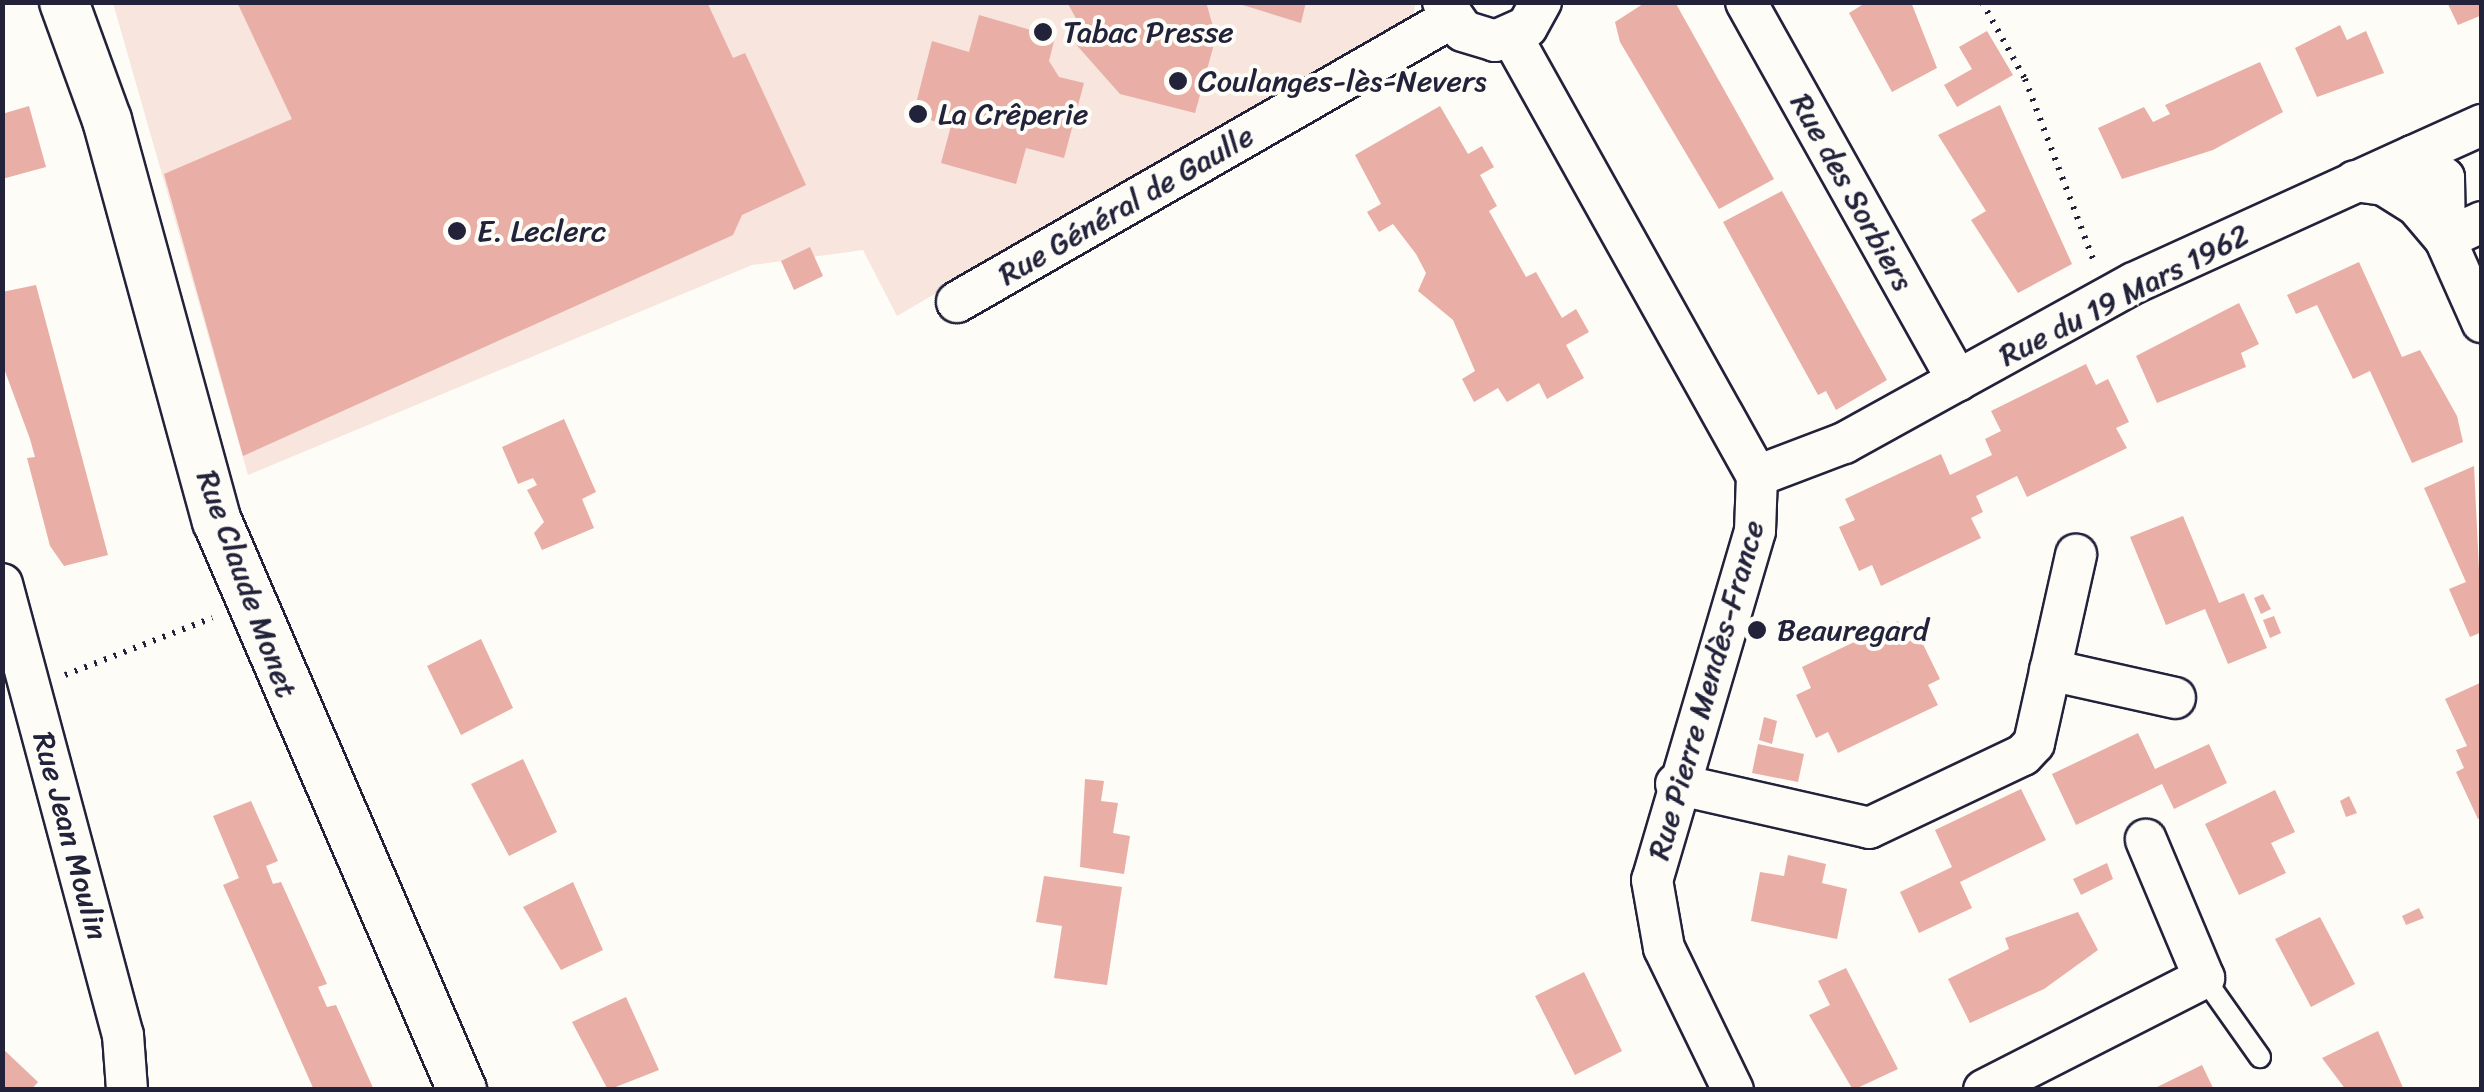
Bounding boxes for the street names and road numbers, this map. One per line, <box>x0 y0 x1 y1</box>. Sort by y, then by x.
street label: Rue des Sorbiers <box>1783 86 1921 298</box>
street label: Rue Général de Gaulle <box>993 118 1259 292</box>
street label: Rue du 19 Mars 1962 <box>1993 216 2255 374</box>
street label: Rue Claude Monet <box>189 466 305 702</box>
street label: Rue Pierre Mendès-France <box>1640 517 1772 863</box>
street label: Rue Jean Moulin <box>25 728 115 944</box>

